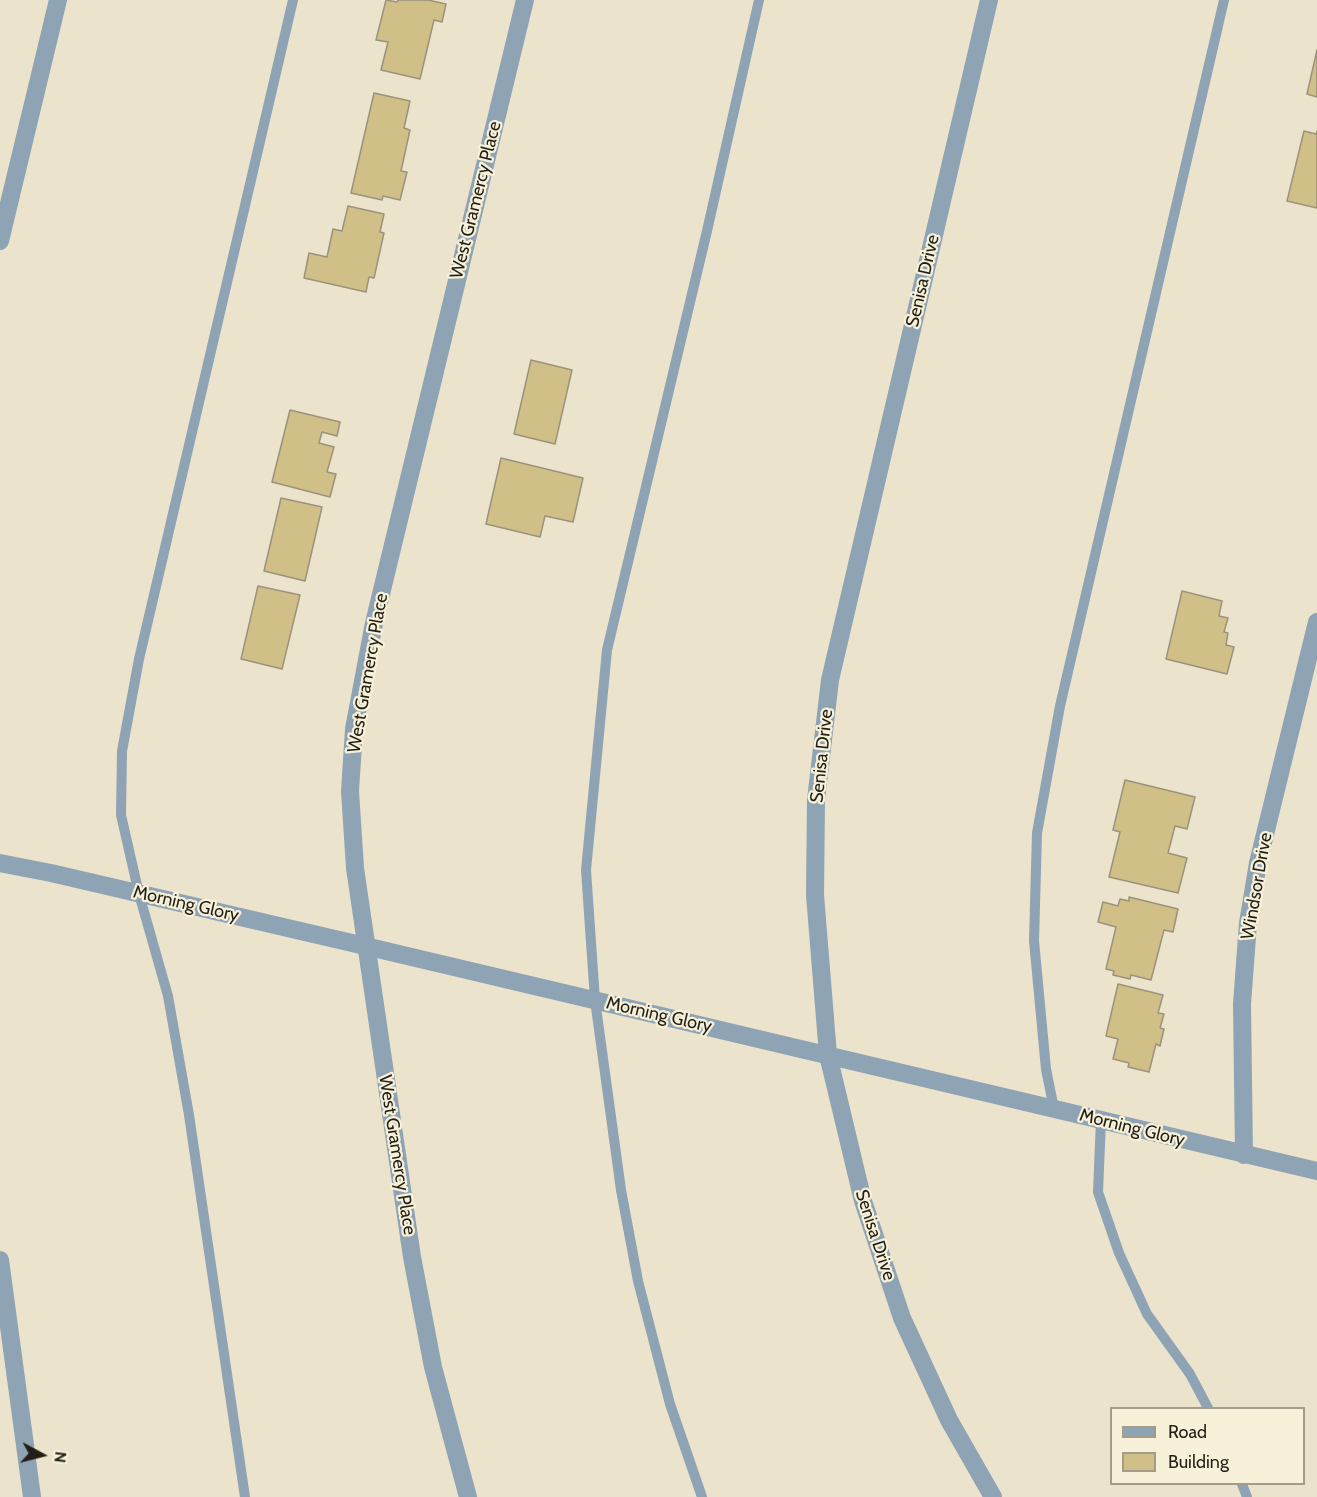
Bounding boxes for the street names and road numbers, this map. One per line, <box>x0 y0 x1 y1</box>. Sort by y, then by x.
street label: West Gramercy Place <box>446 119 506 281</box>
street label: Senisa Drive <box>902 233 944 329</box>
street label: West Gramercy Place <box>343 592 393 754</box>
street label: Senisa Drive <box>806 708 838 804</box>
street label: Windsor Drive <box>1237 831 1277 941</box>
street label: Morning Glory <box>131 881 241 927</box>
street label: Morning Glory <box>604 992 714 1038</box>
street label: West Gramercy Place <box>374 1074 420 1236</box>
street label: Morning Glory <box>1077 1104 1187 1152</box>
street label: Senisa Drive <box>850 1187 900 1283</box>

